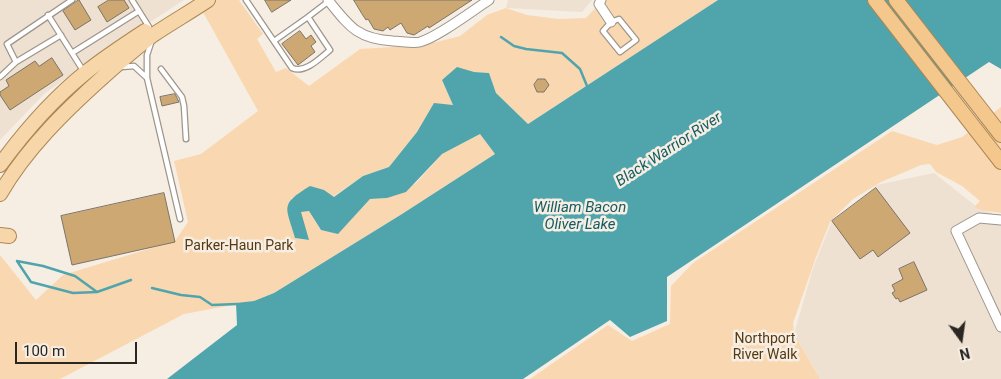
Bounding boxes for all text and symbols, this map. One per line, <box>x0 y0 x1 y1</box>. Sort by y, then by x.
water label: Black Warrior River <box>613 109 725 191</box>
water label: William Bacon Oliver Lake <box>534 199 626 234</box>
park label: Parker-Haun Park <box>185 238 293 254</box>
north arrow <box>936 314 986 364</box>
park label: Northport River Walk <box>733 331 797 364</box>
scale bar <box>18 332 140 364</box>
text: 100 m <box>23 342 65 360</box>
text: N <box>958 345 971 363</box>

